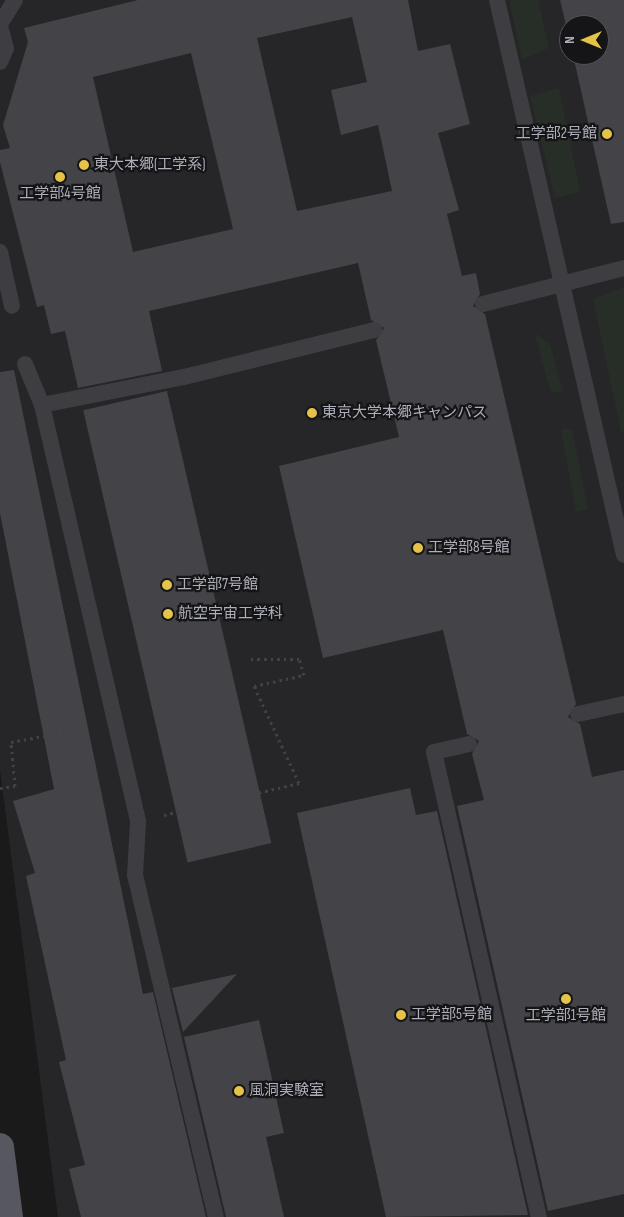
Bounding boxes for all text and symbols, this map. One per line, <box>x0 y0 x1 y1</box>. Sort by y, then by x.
north arrow <box>559 15 609 65</box>
text: N <box>561 36 578 44</box>
place label: 工学部2号館 <box>516 125 597 143</box>
marker: 工学部2号館 <box>601 128 613 140</box>
place label: 東大本郷(工学系) <box>94 156 205 174</box>
marker: 東大本郷(工学系) <box>78 159 90 171</box>
marker: 工学部4号館 <box>54 171 66 183</box>
place label: 工学部4号館 <box>19 185 101 203</box>
place label: 東京大学本郷キャンパス <box>322 404 487 422</box>
marker: 東京大学本郷キャンパス <box>306 407 318 419</box>
place label: 工学部8号館 <box>428 539 510 557</box>
marker: 工学部8号館 <box>412 542 424 554</box>
place label: 工学部7号館 <box>177 576 258 594</box>
marker: 工学部7号館 <box>161 579 173 591</box>
place label: 航空宇宙工学科 <box>178 605 283 623</box>
marker: 航空宇宙工学科 <box>162 608 174 620</box>
marker: 工学部1号館 <box>560 993 572 1005</box>
place label: 工学部5号館 <box>411 1006 492 1024</box>
place label: 工学部1号館 <box>526 1007 606 1025</box>
marker: 工学部5号館 <box>395 1009 407 1021</box>
place label: 風洞実験室 <box>249 1082 324 1100</box>
marker: 風洞実験室 <box>233 1085 245 1097</box>

